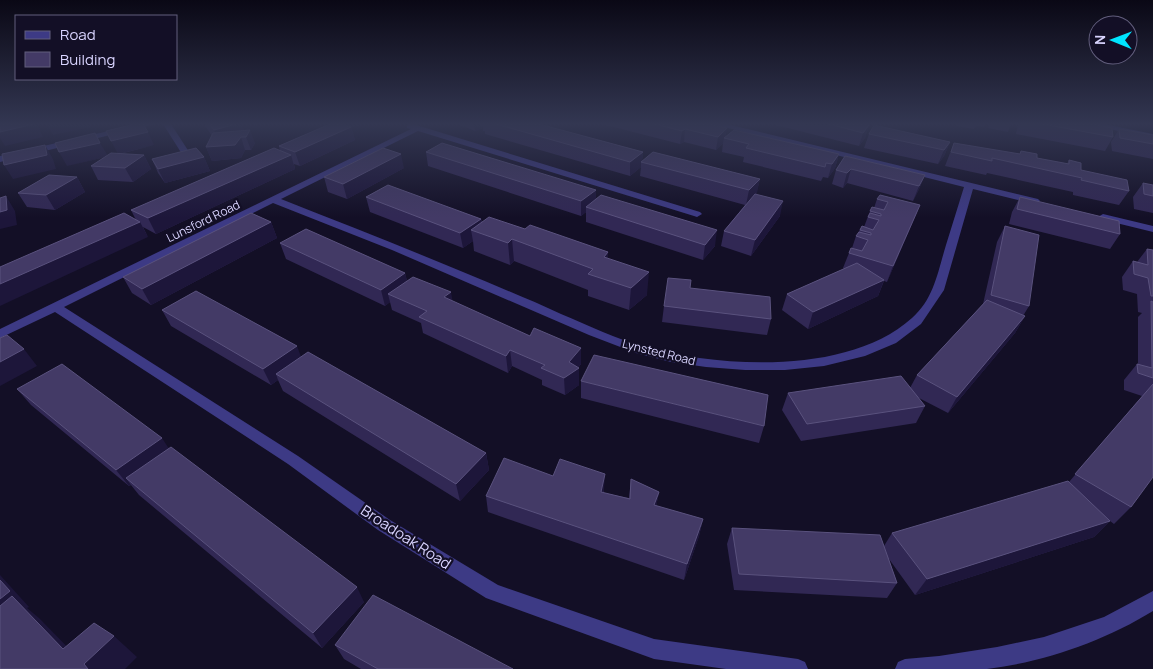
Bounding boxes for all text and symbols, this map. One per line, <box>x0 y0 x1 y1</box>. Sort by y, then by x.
legend <box>15 15 178 80</box>
north arrow <box>1088 15 1138 65</box>
text: Road <box>60 24 96 45</box>
text: N <box>1090 35 1109 45</box>
text: Building <box>60 49 115 70</box>
street label: Lunsford Road <box>163 196 243 246</box>
street label: Lynsted Road <box>621 335 697 369</box>
street label: Broadoak Road <box>357 500 455 574</box>

